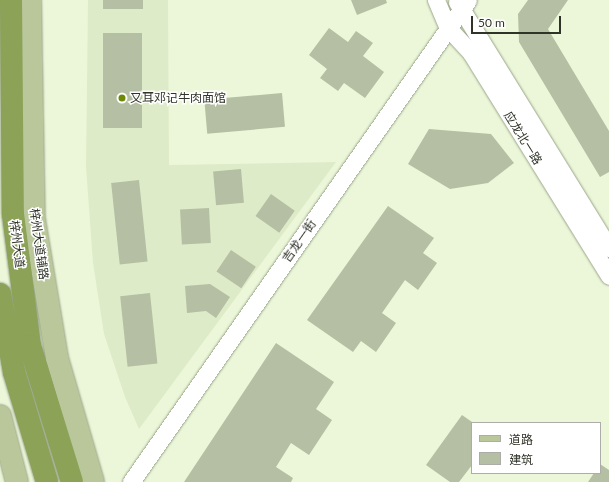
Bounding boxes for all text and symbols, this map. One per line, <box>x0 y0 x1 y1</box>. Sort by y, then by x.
scale bar <box>473 8 563 34</box>
text: 50 m <box>478 15 505 30</box>
place label: 又耳邓记牛肉面馆 <box>130 91 226 105</box>
marker: 又耳邓记牛肉面馆 <box>117 93 127 103</box>
street label: 应龙北一路 <box>501 109 545 167</box>
street label: 梓州大道辅路 <box>27 207 51 281</box>
street label: 吉龙一街 <box>279 217 319 265</box>
street label: 梓州大道 <box>7 219 27 269</box>
legend <box>471 422 601 474</box>
text: 道路 <box>509 432 533 447</box>
text: 建筑 <box>509 452 533 467</box>

